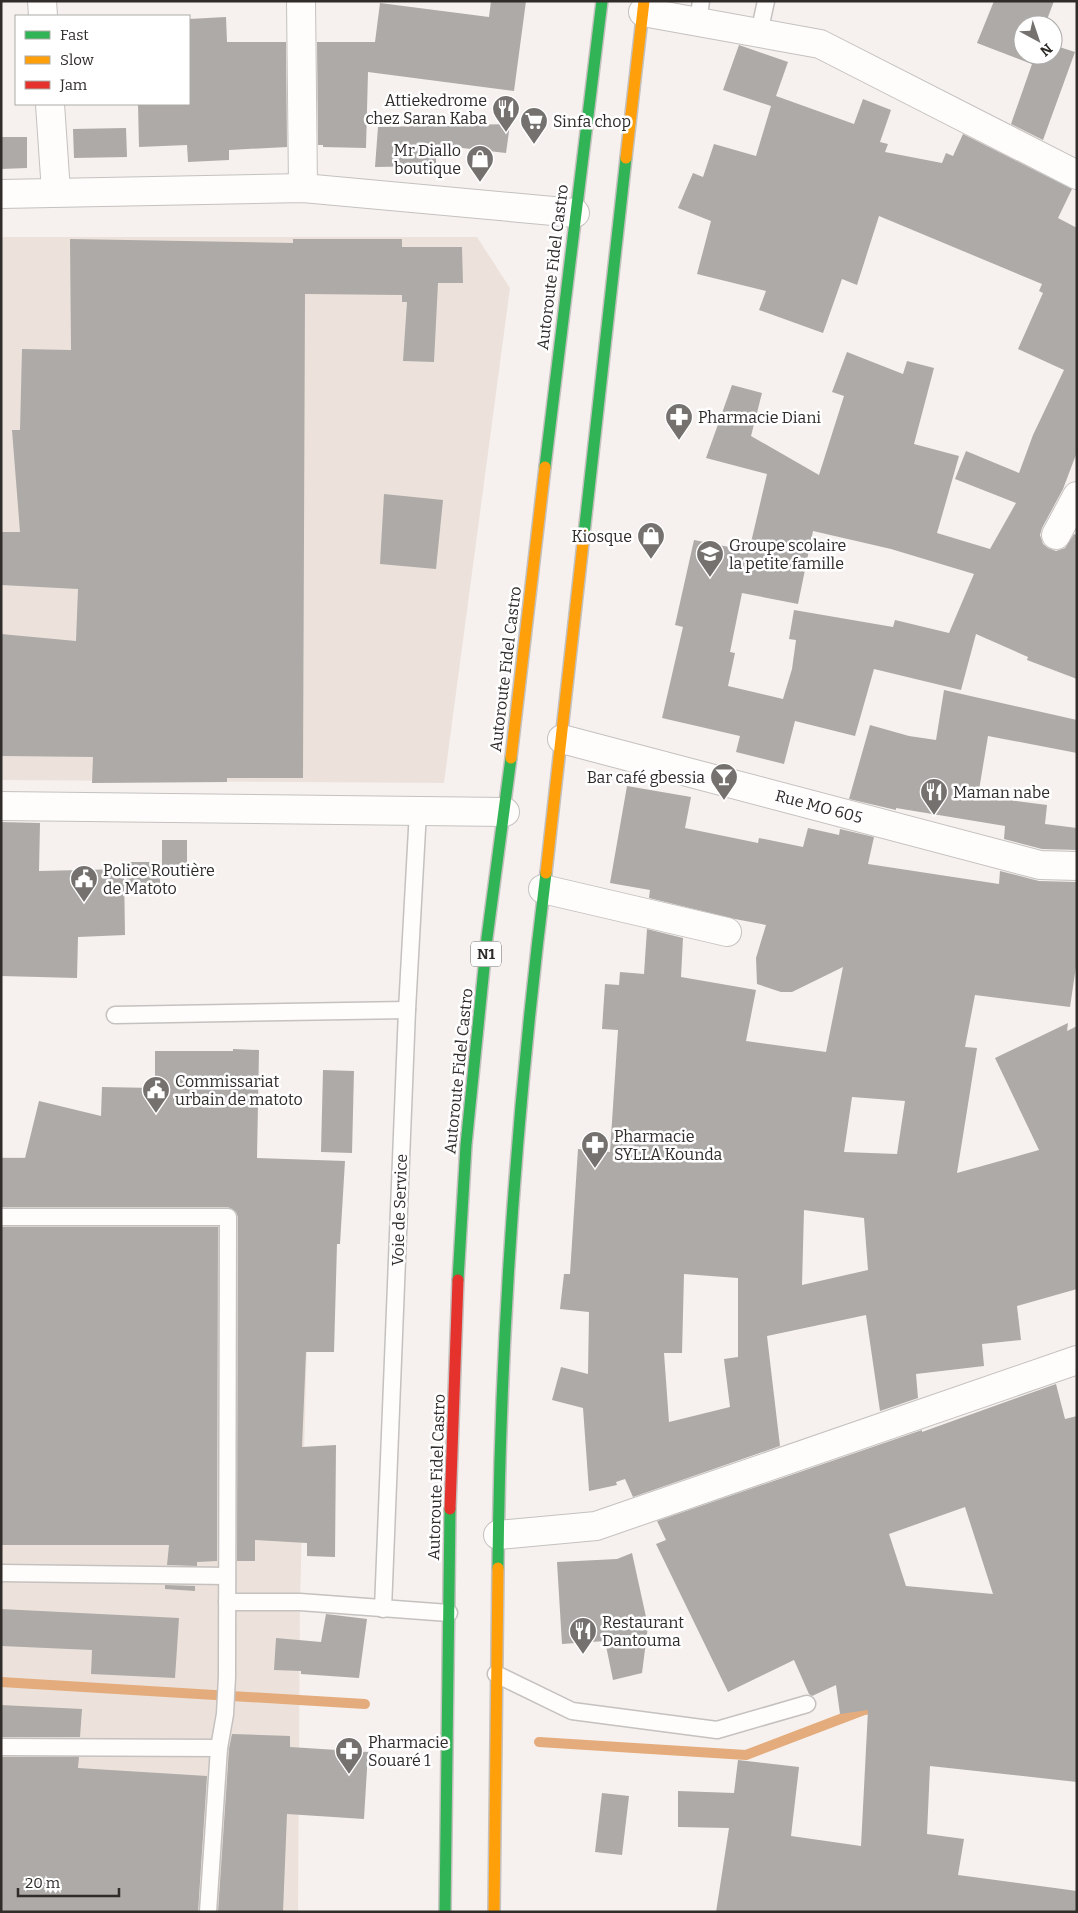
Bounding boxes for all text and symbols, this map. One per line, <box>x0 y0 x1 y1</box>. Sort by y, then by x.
legend <box>15 15 190 105</box>
north arrow <box>1013 15 1063 65</box>
text: Fast <box>60 26 89 44</box>
text: N <box>1036 40 1056 60</box>
text: Slow <box>60 51 95 69</box>
text: Jam <box>59 76 88 94</box>
place label: Attiekedrome chez Saran Kaba <box>365 91 487 128</box>
restaurant icon: Attiekedrome chez Saran Kaba <box>491 94 521 133</box>
supermarket icon: Sinfa chop <box>519 106 549 145</box>
place label: Sinfa chop <box>553 112 631 131</box>
place label: Mr Diallo boutique <box>394 141 461 178</box>
shop icon: Mr Diallo boutique <box>465 144 495 183</box>
street label: Autoroute Fidel Castro <box>533 183 572 351</box>
pharmacy icon: Pharmacie Diani <box>664 402 694 441</box>
place label: Pharmacie Diani <box>698 408 821 427</box>
shop icon: Kiosque <box>636 521 666 560</box>
place label: Kiosque <box>571 527 632 546</box>
place label: Groupe scolaire la petite famille <box>729 536 846 573</box>
school or university icon: Groupe scolaire la petite famille <box>695 539 725 578</box>
street label: Autoroute Fidel Castro <box>486 585 525 753</box>
bar icon: Bar café gbessia <box>709 762 739 801</box>
place label: Bar café gbessia <box>587 768 705 787</box>
restaurant icon: Maman nabe <box>919 777 949 816</box>
place label: Maman nabe <box>953 783 1050 802</box>
street label: Rue MO 605 <box>773 786 865 827</box>
place label: Police Routière de Matoto <box>103 861 215 898</box>
public building icon: Police Routière de Matoto <box>69 864 99 903</box>
road number: N1 <box>471 942 501 966</box>
street label: Autoroute Fidel Castro <box>440 987 477 1155</box>
place label: Commissariat urbain de matoto <box>175 1072 303 1109</box>
public building icon: Commissariat urbain de matoto <box>141 1075 171 1114</box>
place label: Pharmacie SYLLA Kounda <box>614 1127 723 1164</box>
pharmacy icon: Pharmacie SYLLA Kounda <box>580 1130 610 1169</box>
street label: Voie de Service <box>388 1154 411 1266</box>
street label: Autoroute Fidel Castro <box>424 1393 449 1561</box>
place label: Restaurant Dantouma <box>602 1613 684 1650</box>
restaurant icon: Restaurant Dantouma <box>568 1616 598 1655</box>
place label: Pharmacie Souaré 1 <box>368 1733 448 1770</box>
pharmacy icon: Pharmacie Souaré 1 <box>334 1736 364 1775</box>
scale bar <box>18 1866 119 1898</box>
text: 20 m <box>25 1874 61 1892</box>

